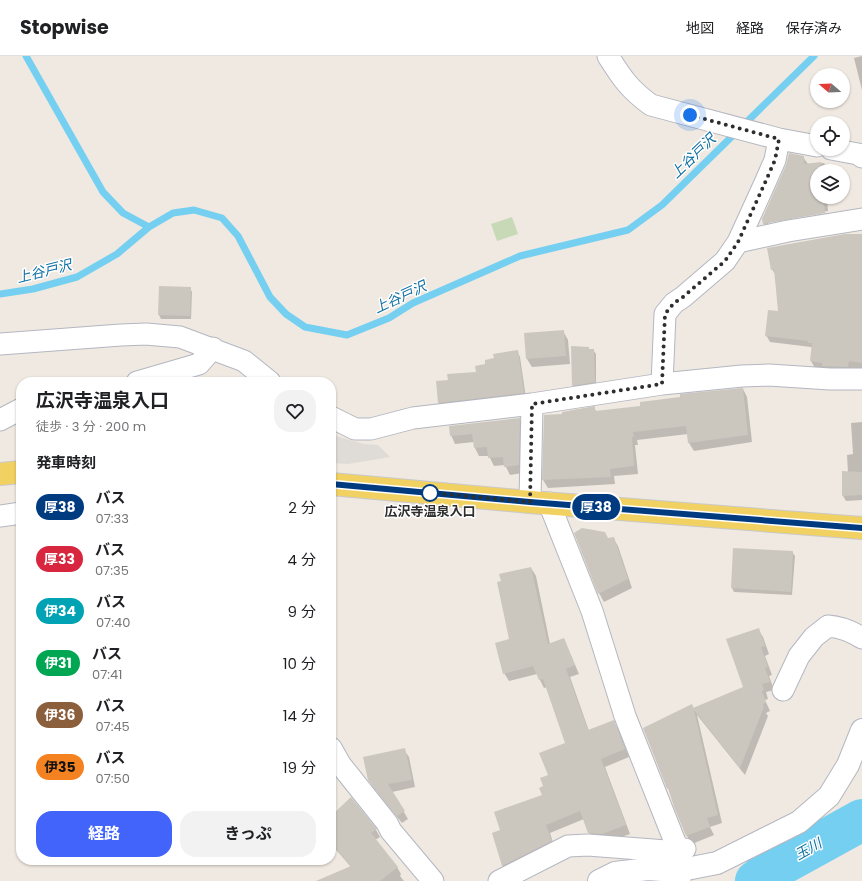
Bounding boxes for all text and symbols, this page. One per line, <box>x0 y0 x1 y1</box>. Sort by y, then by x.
text: Stopwise <box>20 14 109 41</box>
text: 地図 <box>686 18 714 38</box>
text: 経路 <box>736 18 764 38</box>
text: 保存済み <box>786 18 842 38</box>
north arrow <box>810 68 850 108</box>
map controls <box>810 68 850 204</box>
your location <box>680 105 700 125</box>
button: locate <box>810 116 850 156</box>
water label: 上谷戸沢 <box>666 128 722 183</box>
button: layers <box>810 164 850 204</box>
water label: 上谷戸沢 <box>14 254 76 287</box>
water label: 上谷戸沢 <box>370 275 431 318</box>
text: 広沢寺温泉入口 <box>36 387 169 414</box>
button: heart <box>274 390 316 432</box>
text: 徒歩 · 3 分 · 200 m <box>36 417 146 436</box>
text: 発車時刻 <box>36 452 96 473</box>
marker: 広沢寺温泉入口 <box>421 484 439 502</box>
text: バス <box>96 487 126 508</box>
line badge: 厚38 <box>573 494 619 520</box>
text: 厚38 <box>44 497 76 517</box>
text: 2 分 <box>288 497 316 518</box>
text: 厚38 <box>580 497 612 517</box>
place label: 広沢寺温泉入口 <box>384 502 476 521</box>
text: 07:33 <box>96 509 129 528</box>
text: バス <box>95 539 125 560</box>
text: 厚33 <box>44 549 75 569</box>
text: 4 分 <box>288 549 316 570</box>
text: 07:35 <box>95 561 129 580</box>
text: バス <box>96 591 126 612</box>
text: 伊34 <box>44 601 76 621</box>
text: 9 分 <box>288 601 316 622</box>
text: 07:40 <box>96 613 130 632</box>
text: バス <box>92 643 122 664</box>
text: 伊31 <box>44 653 72 673</box>
text: 10 分 <box>283 653 316 674</box>
text: 07:41 <box>92 665 122 684</box>
text: バス <box>95 695 125 716</box>
text: 伊36 <box>44 705 75 725</box>
text: 14 分 <box>283 705 316 726</box>
text: 07:45 <box>95 717 130 736</box>
text: バス <box>96 747 126 768</box>
text: 伊35 <box>44 757 76 777</box>
text: 19 分 <box>283 757 316 778</box>
text: 07:50 <box>96 769 130 788</box>
button: 経路 <box>36 811 172 857</box>
button: きっぷ <box>180 811 316 857</box>
water label: 玉川 <box>791 832 827 865</box>

